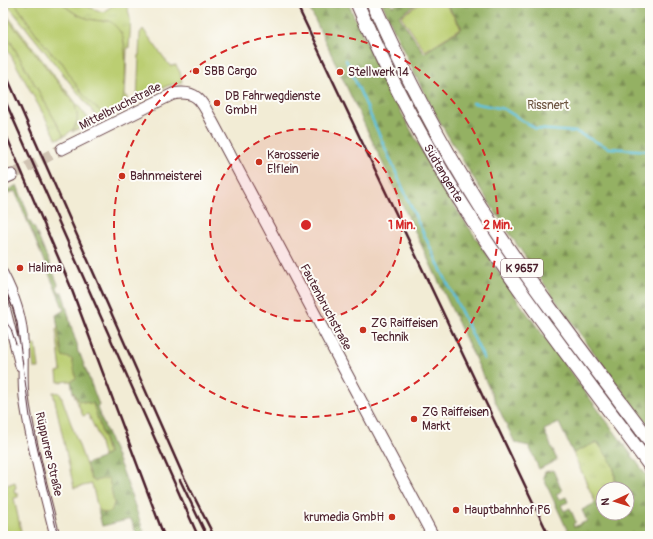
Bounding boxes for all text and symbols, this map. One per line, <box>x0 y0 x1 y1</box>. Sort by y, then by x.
place label: SBB Cargo <box>204 64 257 79</box>
place label: Stellwerk 14 <box>348 65 409 80</box>
marker: SBB Cargo <box>191 66 201 76</box>
marker: Stellwerk 14 <box>335 67 345 77</box>
street label: Mittelbruchstraße <box>77 79 164 133</box>
place label: DB Fahrwegdienste GmbH <box>225 89 320 118</box>
marker: DB Fahrwegdienste GmbH <box>212 98 222 108</box>
park label: Rissnert <box>527 98 569 113</box>
street label: Südtangente <box>420 142 466 205</box>
place label: Karosserie Elflein <box>267 148 319 177</box>
marker: Karosserie Elflein <box>254 157 264 167</box>
place label: Bahnmeisterei <box>130 169 202 184</box>
marker: Bahnmeisterei <box>117 171 127 181</box>
centre of rings <box>299 218 313 232</box>
text: 1 Min. <box>388 218 416 233</box>
text: 2 Min. <box>483 218 513 233</box>
road number: K 9657 <box>501 259 543 277</box>
place label: Halima <box>28 261 63 276</box>
street label: Fautenbruchstraße <box>296 261 355 353</box>
marker: Halima <box>15 263 25 273</box>
place label: ZG Raiffeisen Technik <box>371 316 438 345</box>
marker: ZG Raiffeisen Technik <box>358 325 368 335</box>
place label: ZG Raiffeisen Markt <box>422 405 489 434</box>
street label: Rüppurrer Straße <box>32 411 65 498</box>
marker: ZG Raiffeisen Markt <box>409 414 419 424</box>
north arrow <box>595 481 635 521</box>
text: N <box>599 497 612 506</box>
place label: Hauptbahnhof P6 <box>464 503 551 518</box>
marker: Hauptbahnhof P6 <box>451 505 461 515</box>
place label: krumedia GmbH <box>304 510 384 525</box>
marker: krumedia GmbH <box>387 512 397 522</box>

